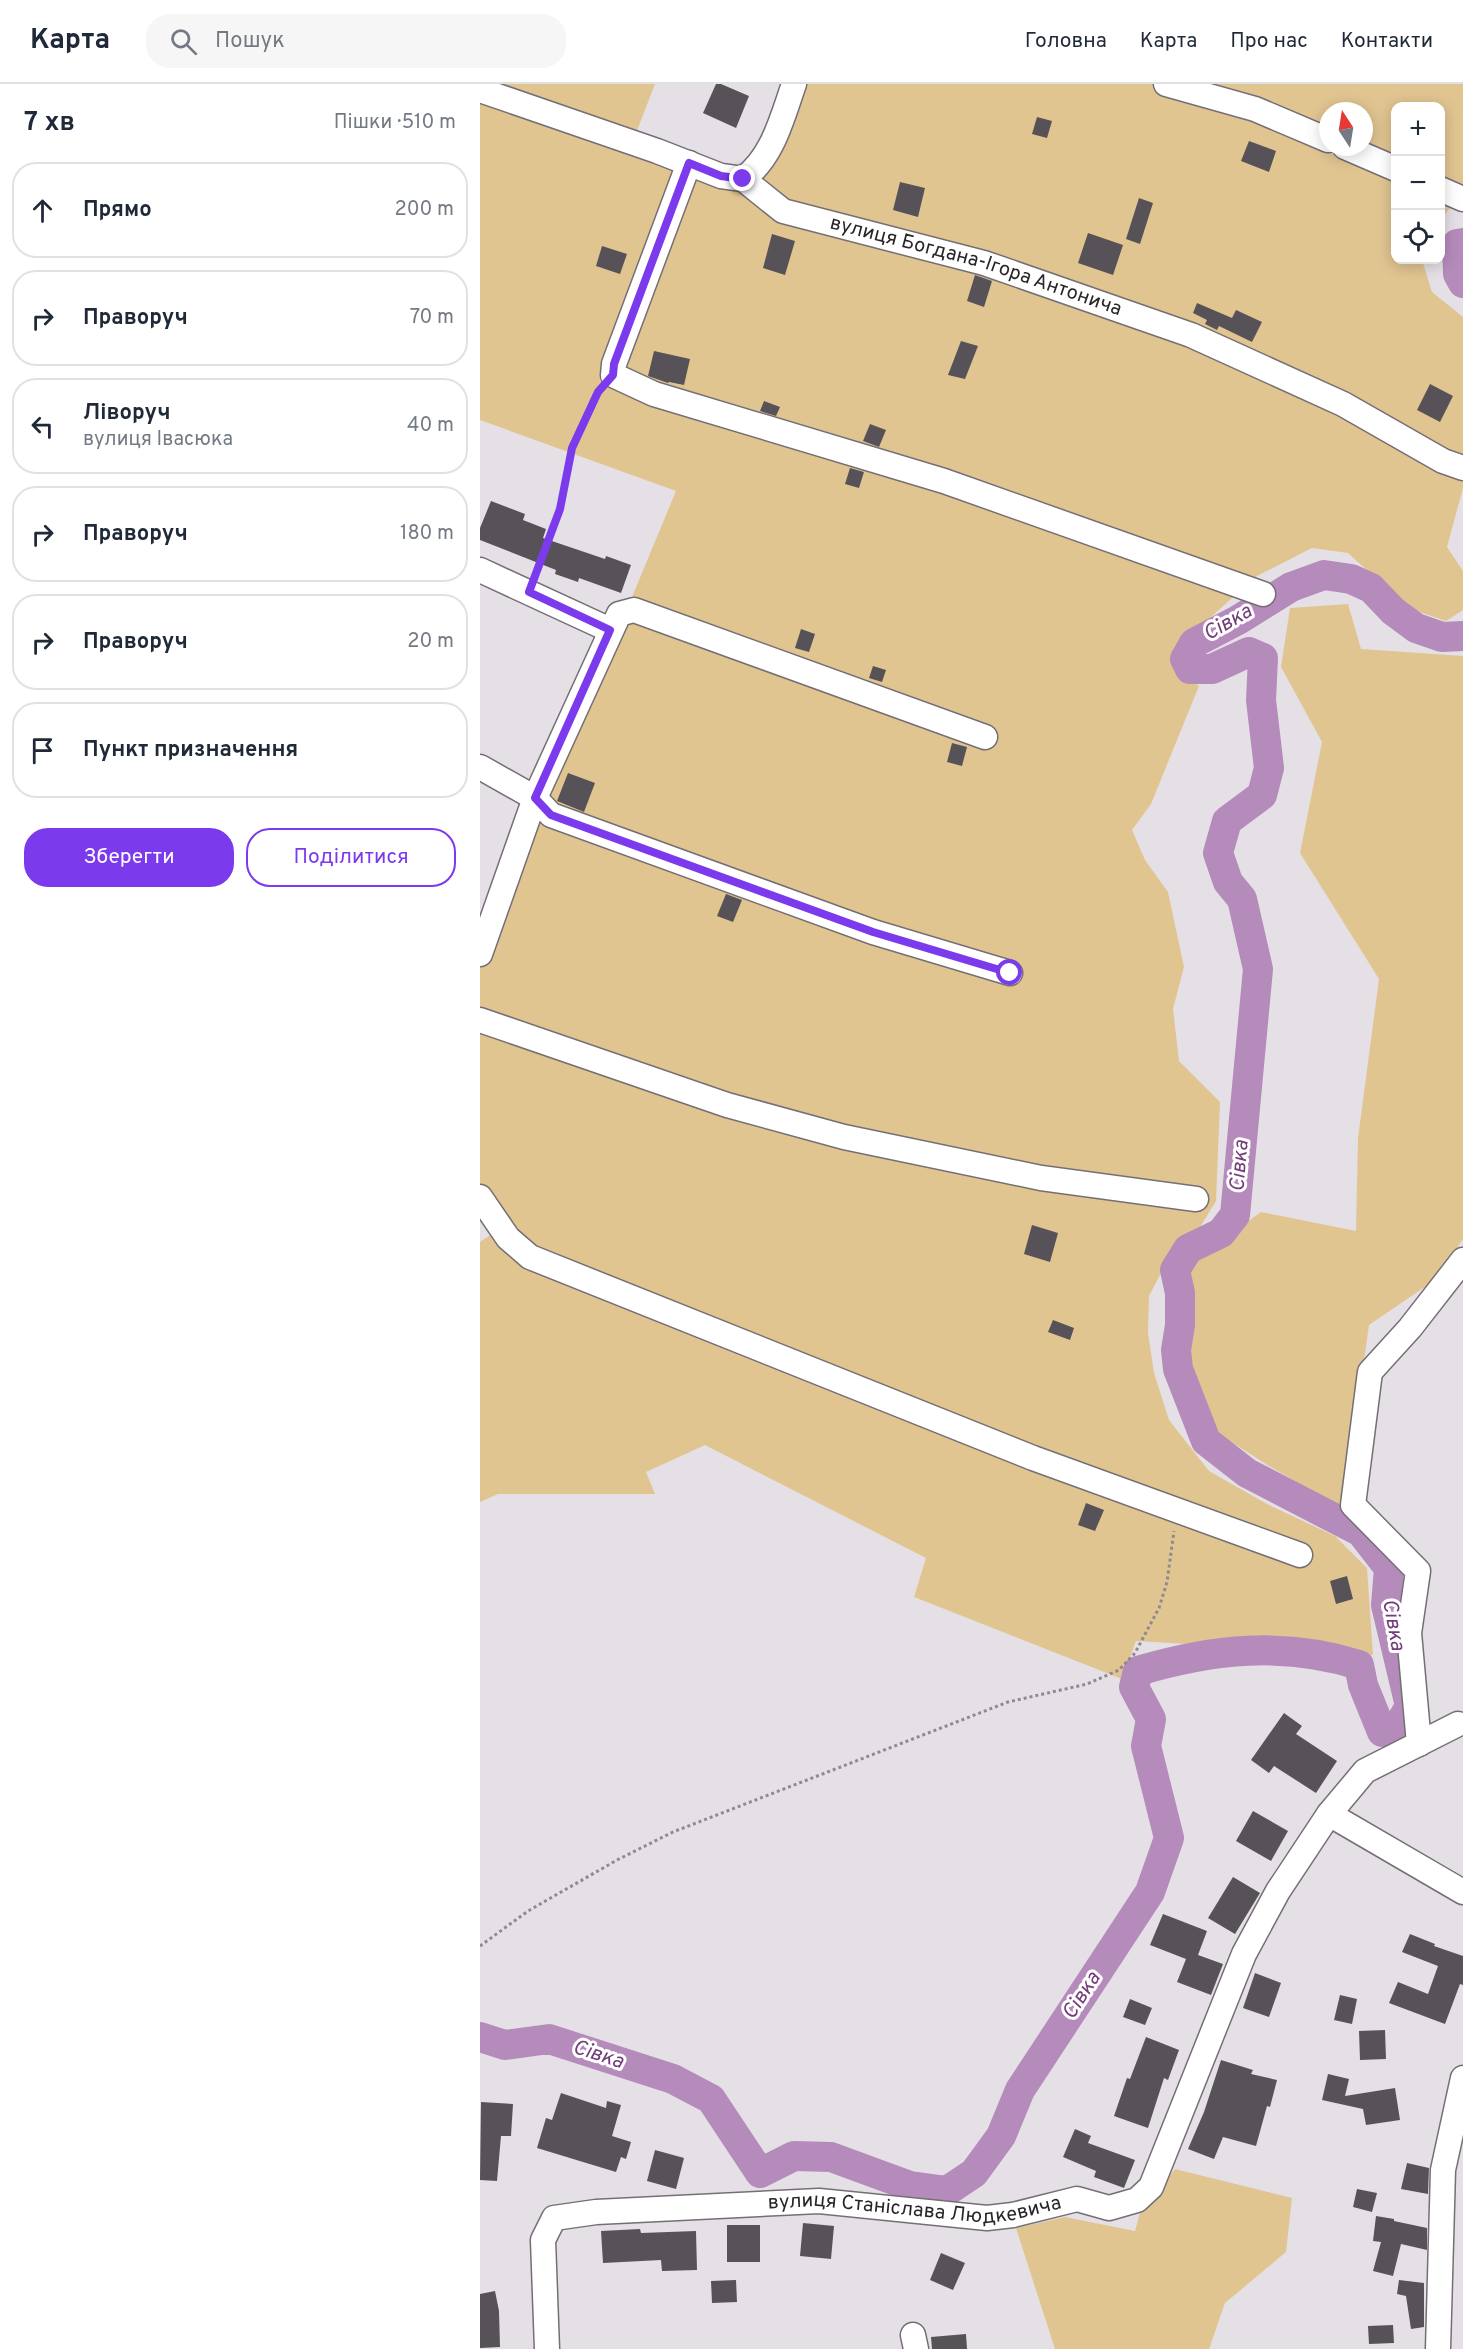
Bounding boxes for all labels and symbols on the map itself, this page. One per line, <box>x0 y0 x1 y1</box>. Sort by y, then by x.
north arrow <box>1319 102 1373 156</box>
route end <box>729 165 755 191</box>
street label: вулиця Богдана-Ігора Антонича <box>827 211 1125 323</box>
water label: Сівка <box>1199 598 1257 648</box>
route start <box>996 959 1022 985</box>
water label: Сівка <box>1224 1139 1256 1193</box>
water label: Сівка <box>1375 1597 1411 1653</box>
water label: Сівка <box>1057 1967 1108 2025</box>
water label: Сівка <box>569 2034 627 2076</box>
street label: вулиця Станіслава Людкевича <box>767 2187 1064 2231</box>

